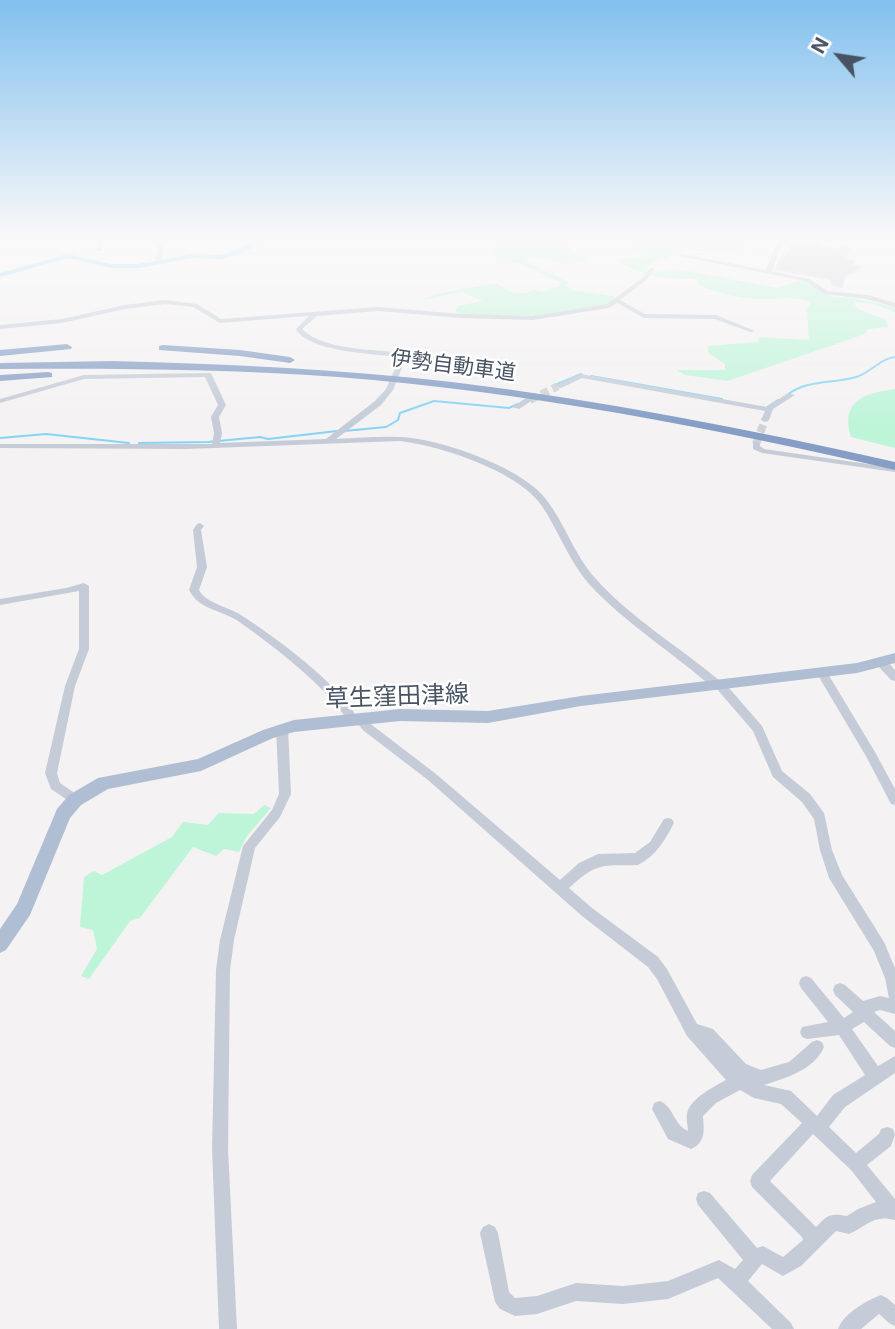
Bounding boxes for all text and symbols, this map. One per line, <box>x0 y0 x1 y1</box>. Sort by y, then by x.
north arrow <box>804 21 874 91</box>
text: N <box>807 34 834 57</box>
street label: 伊勢自動車道 <box>389 346 517 386</box>
street label: 草生窪田津線 <box>325 680 469 714</box>

